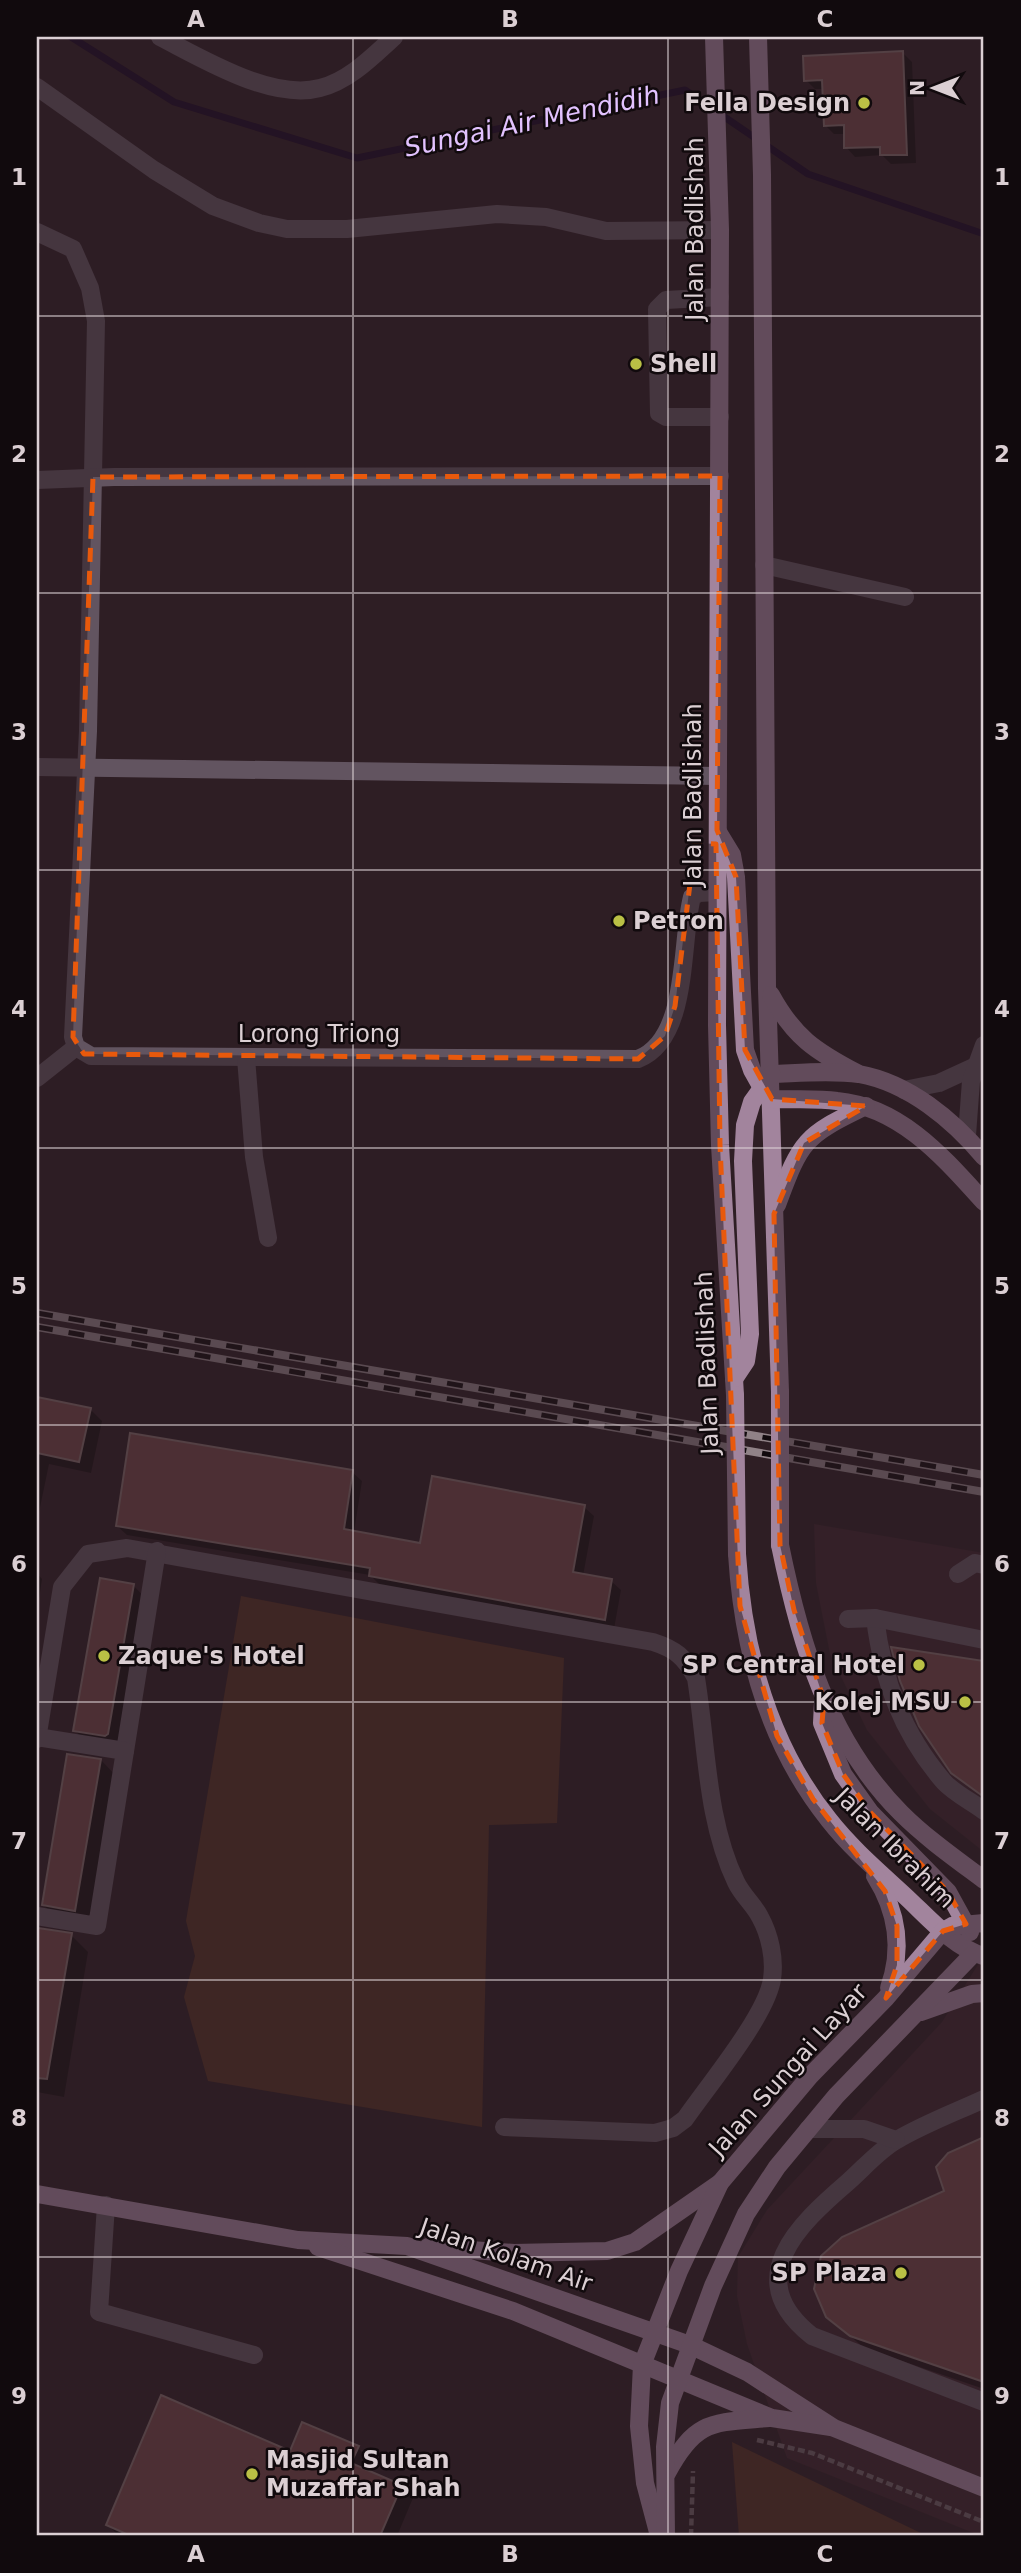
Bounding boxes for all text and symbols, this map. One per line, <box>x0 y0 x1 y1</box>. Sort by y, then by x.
text: A <box>187 6 205 32</box>
text: B <box>501 6 519 32</box>
text: C <box>817 6 833 32</box>
north arrow <box>898 52 968 122</box>
water label: Sungai Air Mendidih <box>402 79 662 163</box>
text: N <box>906 80 928 96</box>
place label: Fella Design <box>684 89 850 117</box>
marker: Fella Design <box>856 95 872 111</box>
street label: Jalan Badlishah <box>681 137 709 323</box>
text: 1 <box>11 164 27 190</box>
text: 1 <box>994 164 1010 190</box>
place label: Shell <box>650 350 717 378</box>
marker: Shell <box>628 356 644 372</box>
text: 2 <box>11 441 27 467</box>
text: 2 <box>994 441 1010 467</box>
street label: Jalan Badlishah <box>679 703 707 889</box>
text: 3 <box>11 719 27 745</box>
text: 3 <box>994 719 1010 745</box>
place label: Petron <box>633 907 724 935</box>
marker: Petron <box>611 913 627 929</box>
text: 4 <box>11 996 27 1022</box>
text: 4 <box>994 996 1010 1022</box>
street label: Lorong Triong <box>238 1020 400 1048</box>
street label: Jalan Badlishah <box>690 1271 724 1457</box>
text: 5 <box>11 1273 27 1299</box>
text: 5 <box>994 1273 1010 1299</box>
text: 6 <box>11 1551 27 1577</box>
text: 6 <box>994 1551 1010 1577</box>
place label: Zaque's Hotel <box>118 1642 305 1670</box>
marker: Zaque's Hotel <box>96 1648 112 1664</box>
place label: SP Central Hotel <box>682 1651 905 1679</box>
marker: SP Central Hotel <box>911 1657 927 1673</box>
place label: Kolej MSU <box>815 1688 951 1716</box>
marker: Kolej MSU <box>957 1694 973 1710</box>
street label: Jalan Ibrahim <box>828 1781 961 1914</box>
text: 7 <box>11 1828 27 1854</box>
text: 7 <box>994 1828 1010 1854</box>
street label: Jalan Sungai Layar <box>702 1978 873 2164</box>
text: 8 <box>11 2105 27 2131</box>
text: 8 <box>994 2105 1010 2131</box>
street label: Jalan Kolam Air <box>414 2212 596 2298</box>
place label: SP Plaza <box>772 2259 887 2287</box>
marker: SP Plaza <box>893 2265 909 2281</box>
text: 9 <box>11 2383 27 2409</box>
text: 9 <box>994 2383 1010 2409</box>
place label: Masjid Sultan Muzaffar Shah <box>266 2446 461 2502</box>
marker: Masjid Sultan Muzaffar Shah <box>244 2466 260 2482</box>
text: A <box>187 2541 205 2567</box>
text: B <box>501 2541 519 2567</box>
text: C <box>817 2541 833 2567</box>

